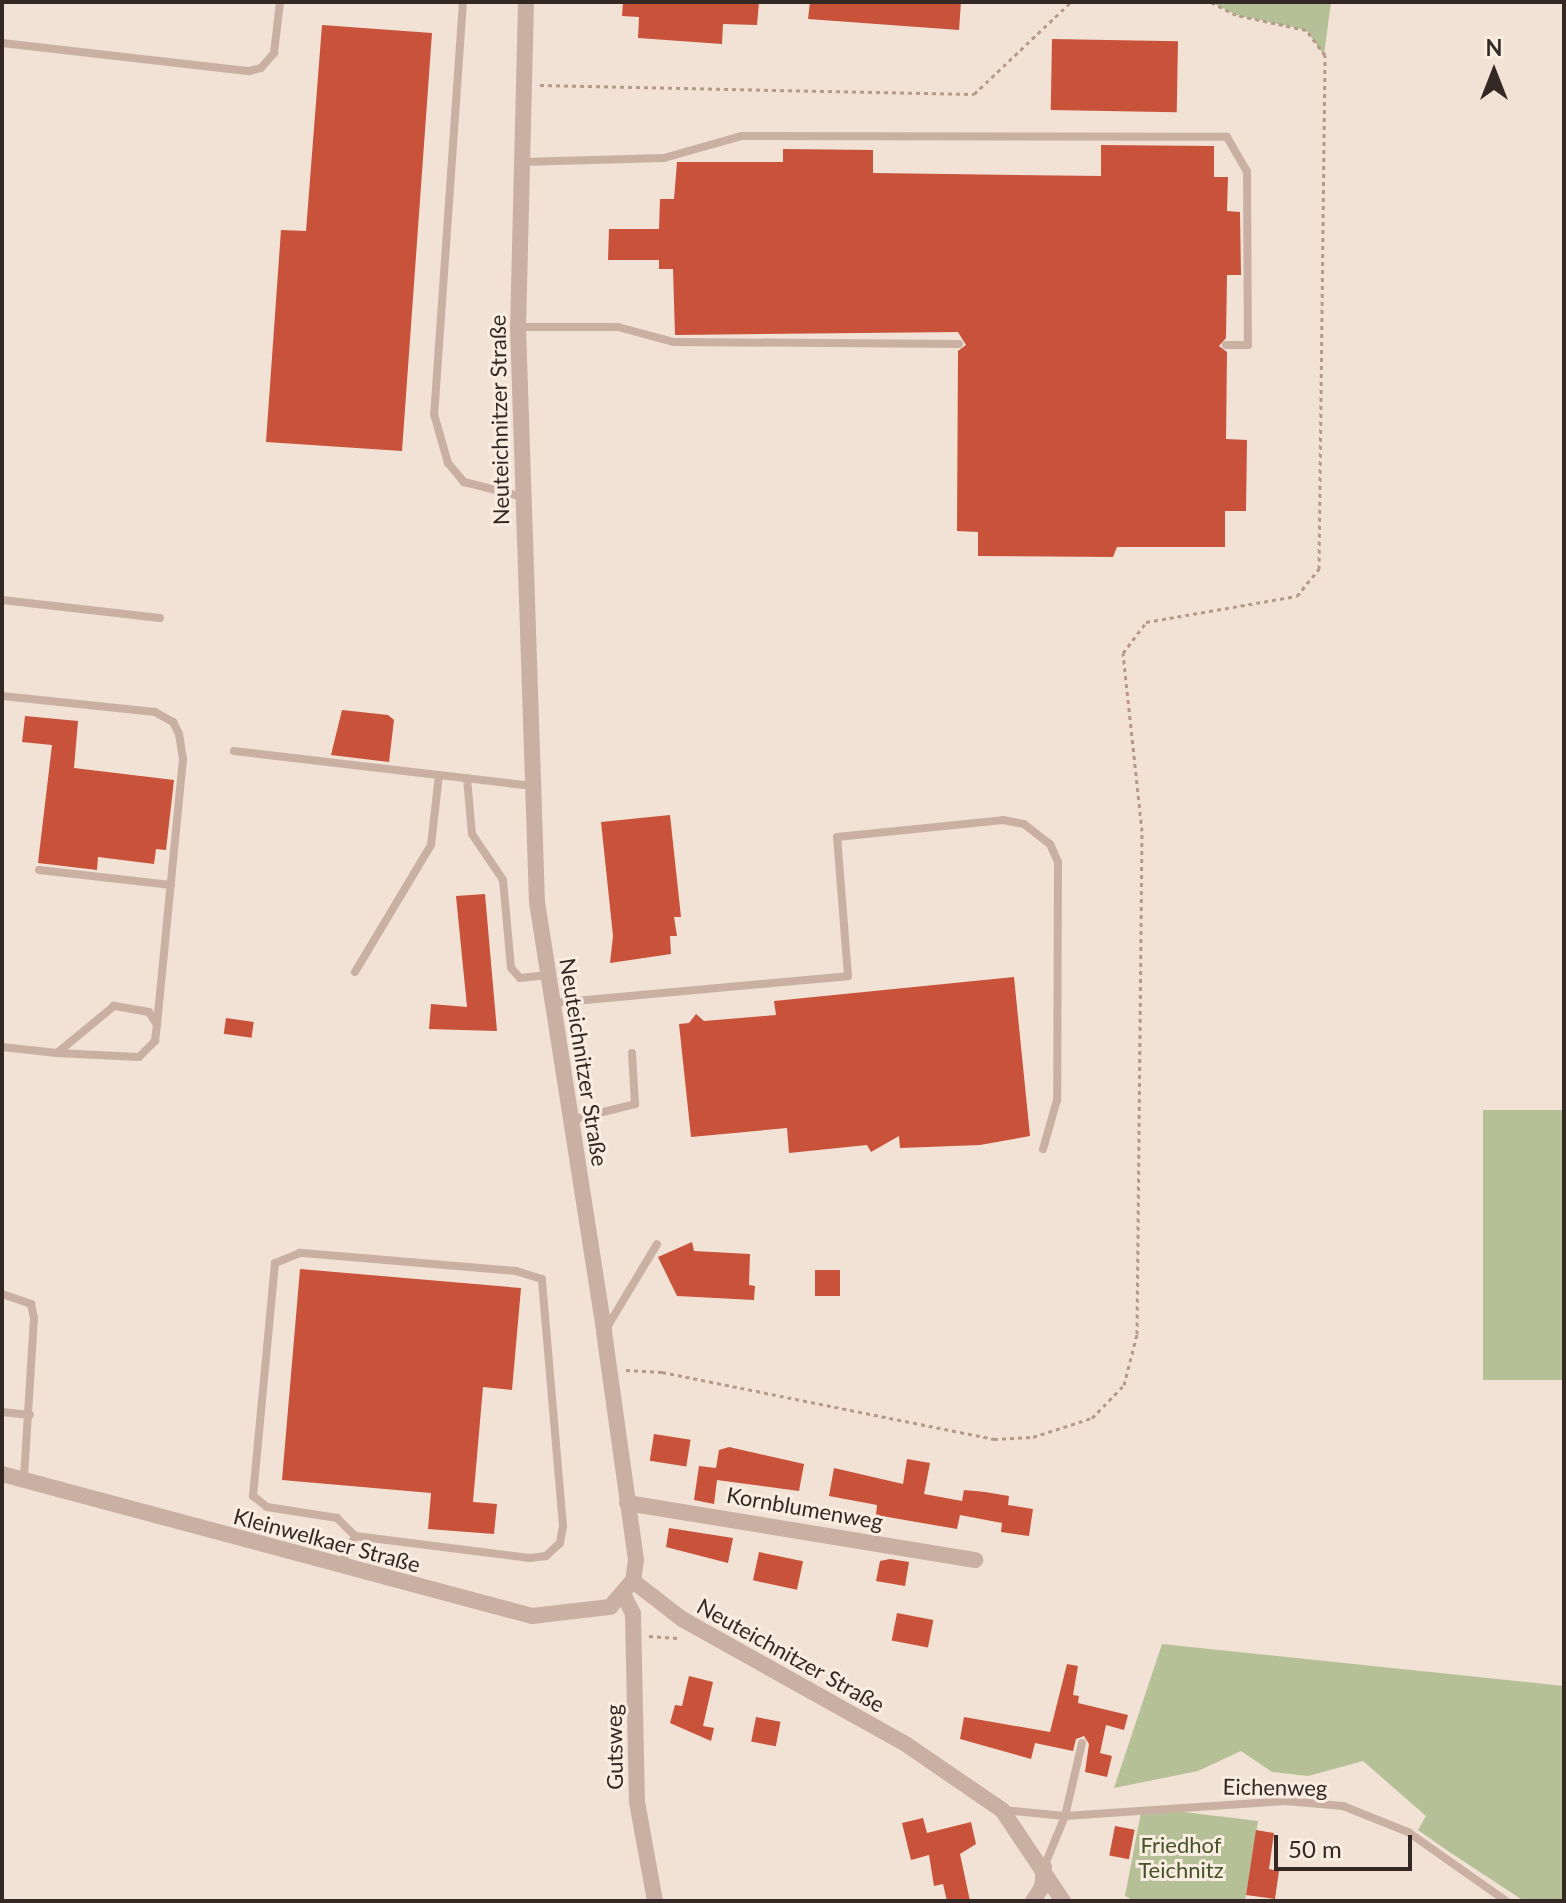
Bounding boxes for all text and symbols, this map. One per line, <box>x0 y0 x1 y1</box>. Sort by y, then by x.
north arrow <box>1454 32 1534 112</box>
text: N <box>1486 34 1502 61</box>
street label: Neuteichnitzer Straße <box>484 314 514 526</box>
street label: Neuteichnitzer Straße <box>554 956 614 1168</box>
street label: Kornblumenweg <box>725 1481 885 1535</box>
street label: Kleinwelkaer Straße <box>231 1502 423 1578</box>
street label: Neuteichnitzer Straße <box>692 1592 890 1718</box>
street label: Gutsweg <box>600 1704 628 1790</box>
street label: Eichenweg <box>1222 1773 1328 1801</box>
scale bar <box>1278 1819 1416 1869</box>
park label: Friedhof Teichnitz <box>1138 1831 1224 1882</box>
text: 50 m <box>1288 1834 1342 1863</box>

